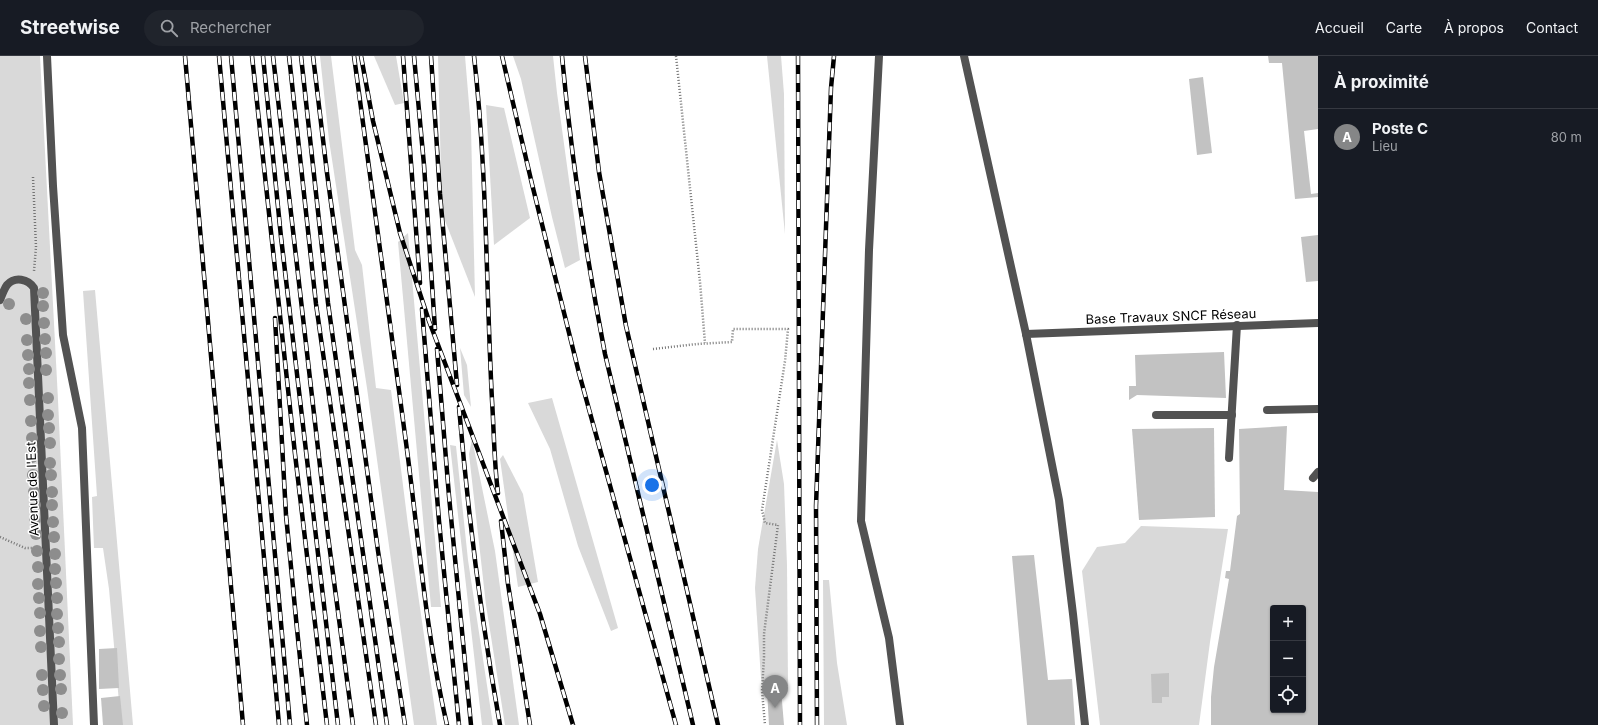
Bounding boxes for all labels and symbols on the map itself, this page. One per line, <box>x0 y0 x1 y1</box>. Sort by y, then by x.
street label: Base Travaux SNCF Réseau <box>1085 305 1257 327</box>
street label: Avenue de l'Est <box>22 441 42 537</box>
your location <box>642 475 662 495</box>
pin: A <box>762 675 788 708</box>

